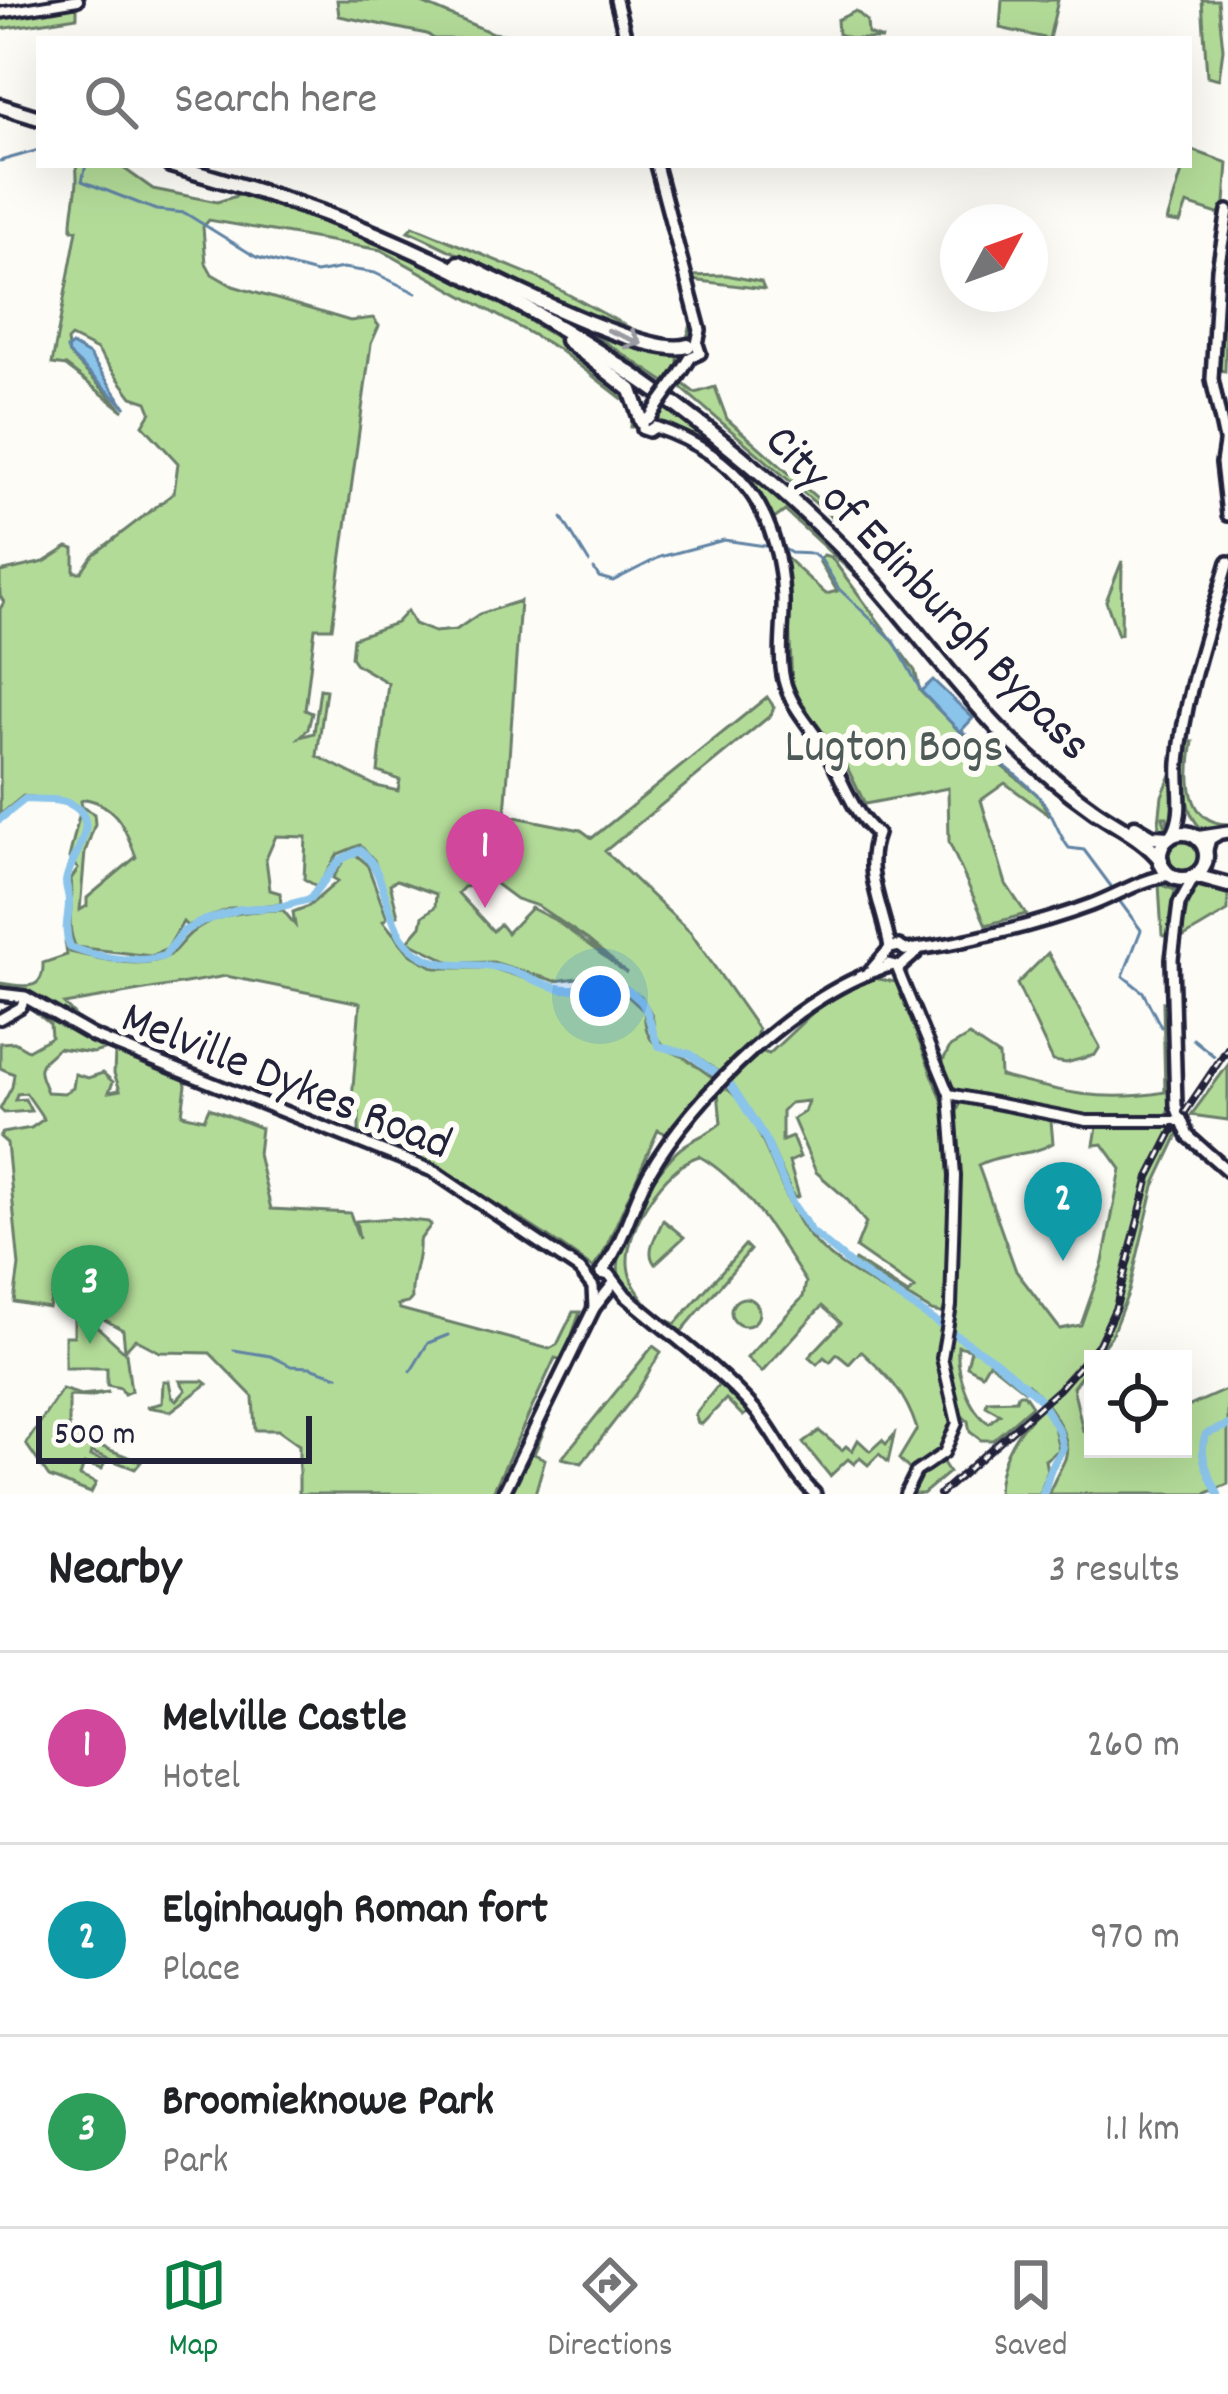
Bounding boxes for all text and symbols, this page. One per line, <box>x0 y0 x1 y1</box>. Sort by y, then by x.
search box <box>36 36 1192 168</box>
icon: search <box>78 69 144 135</box>
text: Search here <box>174 70 377 134</box>
north arrow <box>940 204 1048 312</box>
one-way arrow <box>606 328 643 349</box>
street label: City of Edinburgh Bypass <box>746 411 1105 779</box>
park label: Lugton Bogs <box>785 716 1003 785</box>
pin: 1 <box>446 809 524 908</box>
your location <box>570 966 630 1026</box>
street label: Melville Dykes Road <box>110 986 461 1182</box>
pin: 2 <box>1024 1162 1102 1261</box>
pin: 3 <box>51 1245 129 1344</box>
map controls <box>1084 1350 1192 1458</box>
button: locate <box>1084 1350 1192 1458</box>
scale bar <box>36 1410 312 1463</box>
text: 500 m <box>54 1413 135 1460</box>
text: Nearby <box>48 1536 181 1608</box>
text: 3 results <box>1049 1545 1180 1600</box>
text: Melville Castle <box>162 1688 407 1752</box>
text: 1 <box>83 1720 91 1775</box>
text: 260 m <box>1087 1720 1180 1775</box>
text: Hotel <box>162 1752 240 1807</box>
text: Elginhaugh Roman fort <box>162 1880 548 1944</box>
text: 2 <box>78 1912 96 1967</box>
text: 970 m <box>1090 1912 1180 1967</box>
text: Place <box>162 1944 240 1999</box>
text: Broomieknowe Park <box>162 2072 494 2136</box>
text: 3 <box>78 2104 96 2159</box>
text: 1.1 km <box>1105 2104 1180 2159</box>
text: Park <box>162 2136 228 2191</box>
tab: Map <box>161 2252 227 2371</box>
tab: Directions <box>548 2252 673 2371</box>
tab: Saved <box>994 2252 1067 2371</box>

